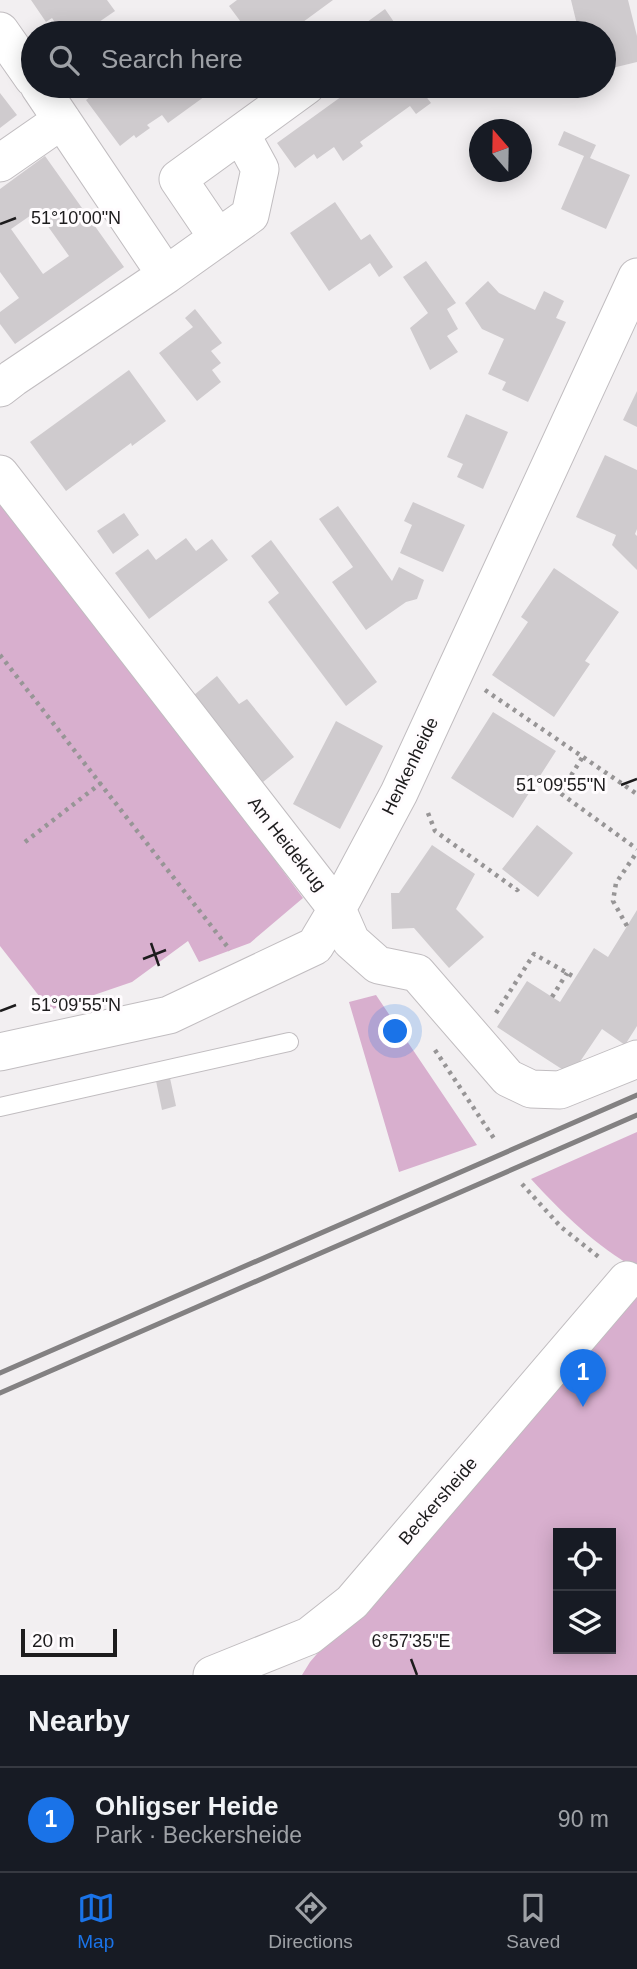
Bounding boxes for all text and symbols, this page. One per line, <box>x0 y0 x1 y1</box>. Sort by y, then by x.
search box <box>21 21 616 98</box>
icon: search <box>45 41 83 79</box>
text: Search here <box>101 44 243 74</box>
north arrow <box>469 119 532 182</box>
text: 51°10'00"N <box>31 208 121 228</box>
street label: Henkenheide <box>378 714 442 818</box>
text: 51°09'55"N <box>516 775 606 795</box>
street label: Am Heidekrug <box>244 793 330 895</box>
text: 51°09'55"N <box>31 995 121 1015</box>
your location <box>378 1014 412 1048</box>
pin: 1 <box>560 1349 606 1407</box>
street label: Beckersheide <box>395 1453 481 1549</box>
map controls <box>553 1528 616 1654</box>
button: locate <box>553 1528 616 1591</box>
button: layers <box>553 1591 616 1654</box>
scale bar <box>21 1626 117 1658</box>
text: 20 m <box>32 1630 74 1651</box>
text: 6°57'35"E <box>371 1631 451 1651</box>
text: Nearby <box>28 1704 130 1737</box>
text: Ohligser Heide <box>95 1791 279 1821</box>
text: 1 <box>45 1806 57 1832</box>
text: 90 m <box>558 1806 609 1832</box>
text: Park · Beckersheide <box>95 1822 302 1848</box>
tab: Map <box>77 1889 115 1953</box>
tab: Directions <box>268 1889 353 1953</box>
tab: Saved <box>506 1889 560 1953</box>

